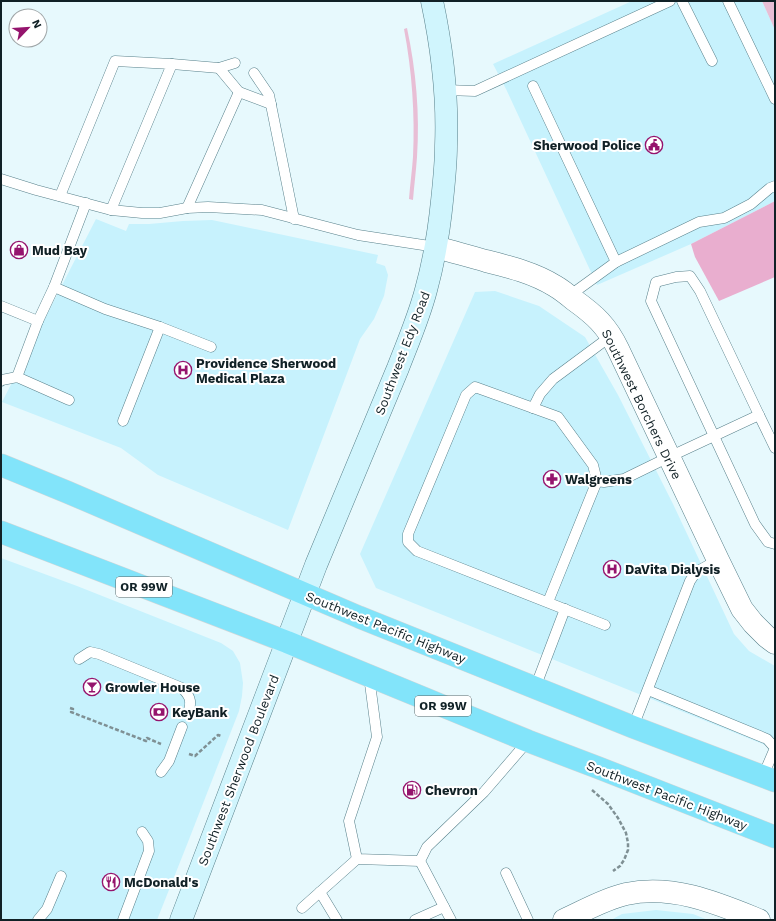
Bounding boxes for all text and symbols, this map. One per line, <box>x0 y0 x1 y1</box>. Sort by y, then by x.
north arrow <box>8 8 48 48</box>
text: N <box>29 18 44 30</box>
public building icon: Sherwood Police <box>644 135 664 155</box>
place label: Sherwood Police <box>533 138 641 153</box>
shop icon: Mud Bay <box>9 240 29 260</box>
place label: Mud Bay <box>32 243 88 258</box>
street label: Southwest Edy Road <box>372 289 433 417</box>
street label: Southwest Borchers Drive <box>599 327 685 482</box>
place label: Providence Sherwood Medical Plaza <box>196 356 336 386</box>
hospital icon: Providence Sherwood Medical Plaza <box>173 360 193 380</box>
pharmacy icon: Walgreens <box>542 469 562 489</box>
place label: Walgreens <box>565 472 632 487</box>
hospital icon: DaVita Dialysis <box>602 559 622 579</box>
place label: DaVita Dialysis <box>625 562 720 577</box>
road number: OR 99W <box>116 577 172 597</box>
street label: Southwest Pacific Highway <box>304 588 468 667</box>
street label: Southwest Sherwood Boulevard <box>195 673 282 868</box>
bar icon: Growler House <box>82 677 102 697</box>
place label: Growler House <box>105 680 200 695</box>
road number: OR 99W <box>415 696 471 716</box>
bank icon: KeyBank <box>149 702 169 722</box>
place label: KeyBank <box>172 705 229 720</box>
street label: Southwest Pacific Highway <box>584 758 750 833</box>
fuel station icon: Chevron <box>402 780 422 800</box>
place label: Chevron <box>425 783 478 798</box>
restaurant icon: McDonald's <box>101 872 121 892</box>
place label: McDonald's <box>124 875 198 890</box>

